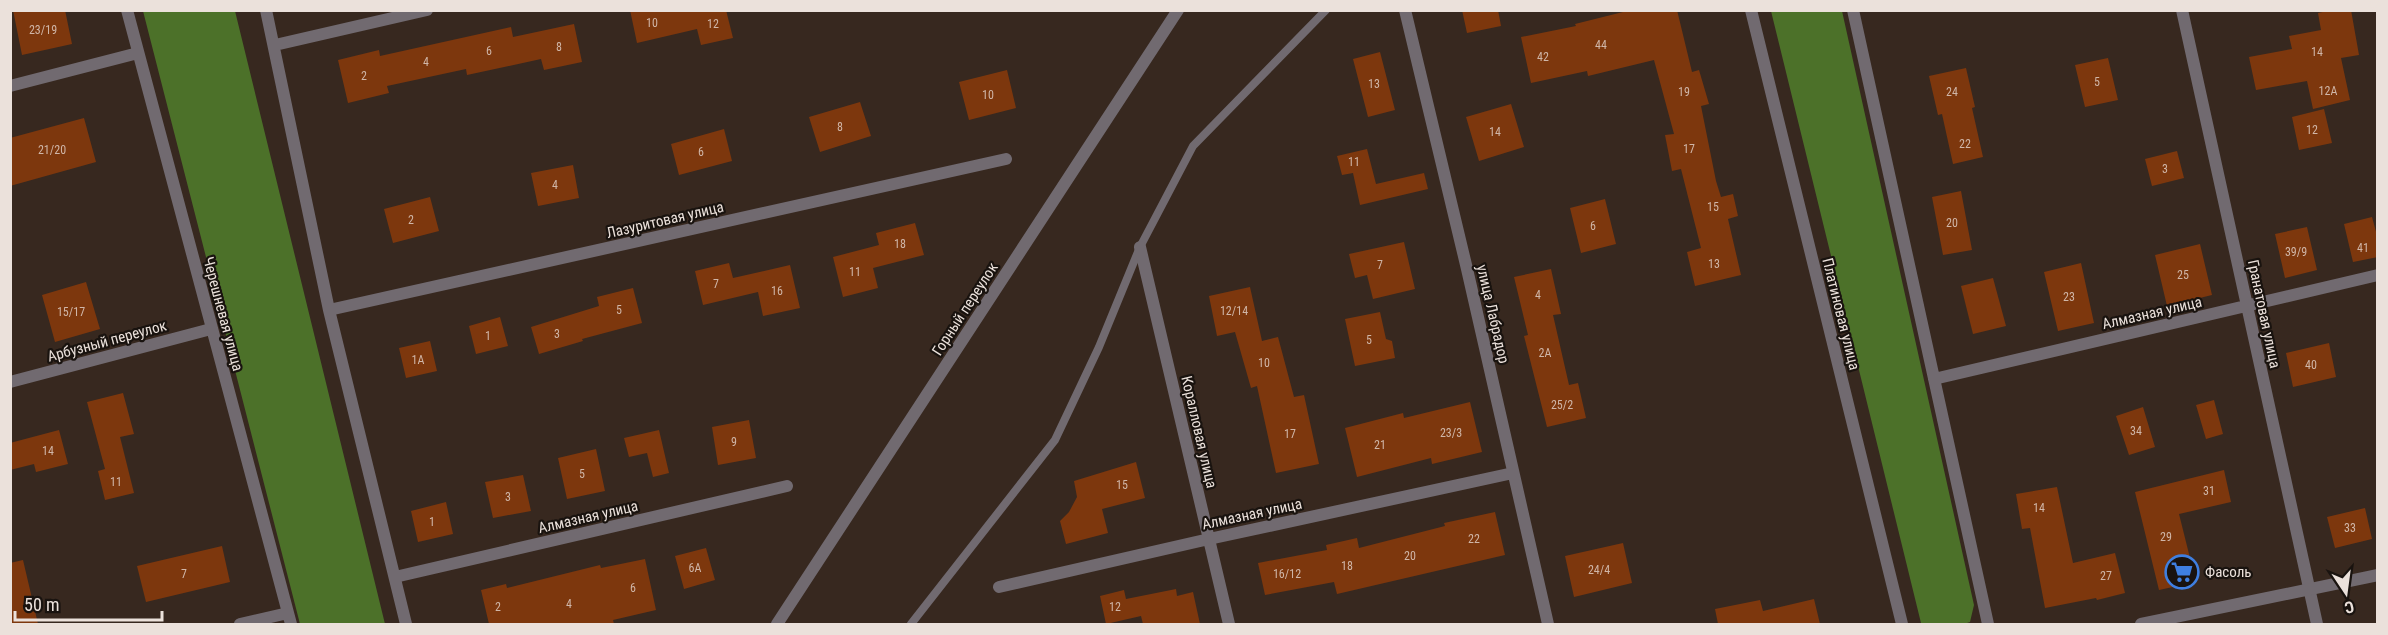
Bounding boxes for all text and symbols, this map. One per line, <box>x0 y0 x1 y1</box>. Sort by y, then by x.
house number: 10 <box>646 16 658 30</box>
house number: 12 <box>707 17 719 31</box>
house number: 23/19 <box>29 23 57 37</box>
house number: 44 <box>1595 38 1607 52</box>
house number: 8 <box>556 40 562 54</box>
house number: 6 <box>486 44 492 58</box>
house number: 14 <box>2311 45 2323 59</box>
house number: 42 <box>1537 50 1549 64</box>
house number: 4 <box>423 55 429 69</box>
house number: 2 <box>361 69 367 83</box>
house number: 5 <box>2094 75 2100 89</box>
house number: 13 <box>1368 77 1380 91</box>
house number: 12А <box>2319 84 2337 98</box>
house number: 19 <box>1678 85 1690 99</box>
house number: 24 <box>1946 85 1958 99</box>
house number: 10 <box>982 88 994 102</box>
house number: 8 <box>837 120 843 134</box>
house number: 12 <box>2306 123 2318 137</box>
house number: 14 <box>1489 125 1501 139</box>
house number: 22 <box>1959 137 1971 151</box>
house number: 17 <box>1683 142 1695 156</box>
house number: 21/20 <box>38 143 66 157</box>
house number: 6 <box>698 145 704 159</box>
house number: 11 <box>1348 155 1360 169</box>
house number: 3 <box>2162 162 2168 176</box>
house number: 4 <box>552 178 558 192</box>
street label: Лазуритовая улица <box>605 198 725 242</box>
house number: 15 <box>1707 200 1719 214</box>
house number: 2 <box>408 213 414 227</box>
house number: 20 <box>1946 216 1958 230</box>
house number: 6 <box>1590 219 1596 233</box>
house number: 18 <box>894 237 906 251</box>
house number: 41 <box>2357 241 2369 255</box>
house number: 39/9 <box>2285 245 2307 259</box>
street label: Черешневая улица <box>199 255 247 373</box>
street label: Платиновая улица <box>1818 256 1864 372</box>
house number: 13 <box>1708 257 1720 271</box>
house number: 7 <box>1377 258 1383 272</box>
street label: Гранатовая улица <box>2244 258 2284 370</box>
street label: Горный переулок <box>928 259 1002 359</box>
street label: улица Лабрадор <box>1473 263 1513 365</box>
house number: 11 <box>849 265 861 279</box>
house number: 25 <box>2177 268 2189 282</box>
house number: 7 <box>713 277 719 291</box>
house number: 16 <box>771 284 783 298</box>
house number: 4 <box>1535 288 1541 302</box>
house number: 23 <box>2063 290 2075 304</box>
street label: Алмазная улица <box>2100 293 2204 333</box>
house number: 5 <box>616 303 622 317</box>
house number: 12/14 <box>1220 304 1248 318</box>
house number: 15/17 <box>57 305 85 319</box>
street label: Арбузный переулок <box>45 316 169 366</box>
house number: 3 <box>554 327 560 341</box>
house number: 1 <box>485 329 491 343</box>
house number: 5 <box>1366 333 1372 347</box>
house number: 2А <box>1539 346 1552 360</box>
house number: 1А <box>412 353 425 367</box>
house number: 10 <box>1258 356 1270 370</box>
house number: 40 <box>2305 358 2317 372</box>
street label: Коралловая улица <box>1177 374 1221 490</box>
house number: 25/2 <box>1551 398 1573 412</box>
house number: 34 <box>2130 424 2142 438</box>
house number: 23/3 <box>1440 426 1462 440</box>
house number: 17 <box>1284 427 1296 441</box>
house number: 9 <box>731 435 737 449</box>
house number: 21 <box>1374 438 1386 452</box>
house number: 14 <box>42 444 54 458</box>
house number: 5 <box>579 467 585 481</box>
house number: 11 <box>110 475 122 489</box>
house number: 15 <box>1116 478 1128 492</box>
house number: 31 <box>2203 484 2215 498</box>
house number: 3 <box>505 490 511 504</box>
street label: Алмазная улица <box>1200 495 1304 533</box>
street label: Алмазная улица <box>536 497 640 537</box>
house number: 14 <box>2033 501 2045 515</box>
house number: 1 <box>429 515 435 529</box>
house number: 33 <box>2344 521 2356 535</box>
house number: 29 <box>2160 530 2172 544</box>
house number: 22 <box>1468 532 1480 546</box>
house number: 20 <box>1404 549 1416 563</box>
supermarket icon: Фасоль <box>2164 554 2200 590</box>
house number: 18 <box>1341 559 1353 573</box>
house number: 6А <box>689 561 702 575</box>
house number: 24/4 <box>1588 563 1610 577</box>
place label: Фасоль <box>2205 563 2252 581</box>
north arrow <box>2316 563 2376 623</box>
house number: 7 <box>181 567 187 581</box>
house number: 16/12 <box>1273 567 1301 581</box>
house number: 27 <box>2100 569 2112 583</box>
house number: 6 <box>630 581 636 595</box>
scale bar <box>15 584 162 622</box>
text: 50 m <box>24 594 59 615</box>
house number: 4 <box>566 597 572 611</box>
text: С <box>2343 597 2356 617</box>
house number: 2 <box>495 600 501 614</box>
house number: 12 <box>1109 600 1121 614</box>

